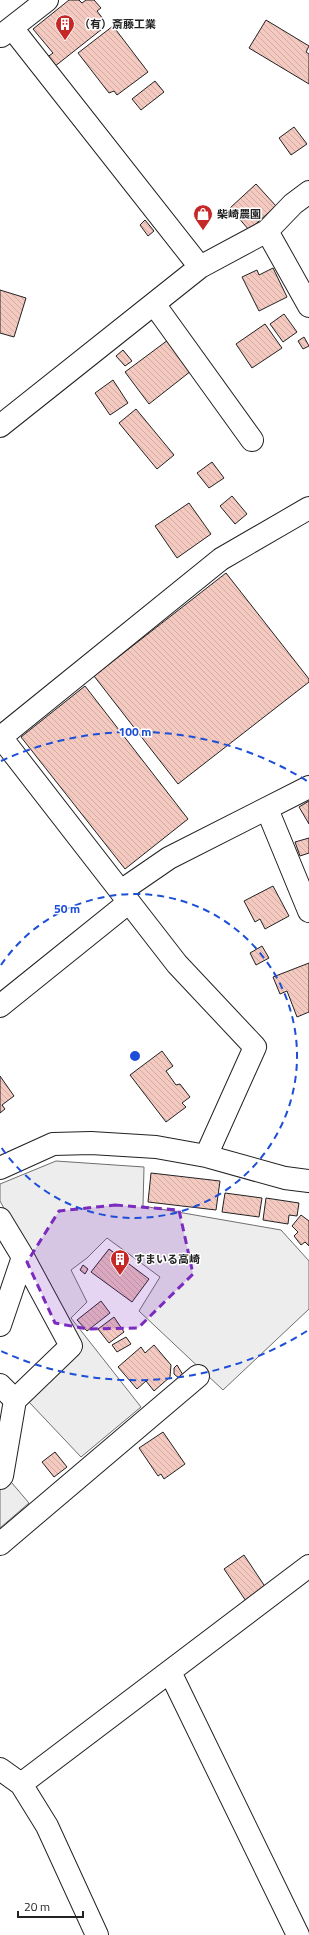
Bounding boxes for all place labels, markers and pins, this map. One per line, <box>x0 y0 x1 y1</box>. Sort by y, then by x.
building icon: （有）斎藤工業 <box>54 13 76 41</box>
place label: （有）斎藤工業 <box>79 16 156 32</box>
shop icon: 柴崎農園 <box>192 203 214 231</box>
place label: 柴崎農園 <box>217 206 261 222</box>
centre of rings <box>128 1049 142 1063</box>
building icon: すまいる高崎 <box>109 1248 131 1276</box>
place label: すまいる高崎 <box>134 1251 200 1267</box>

